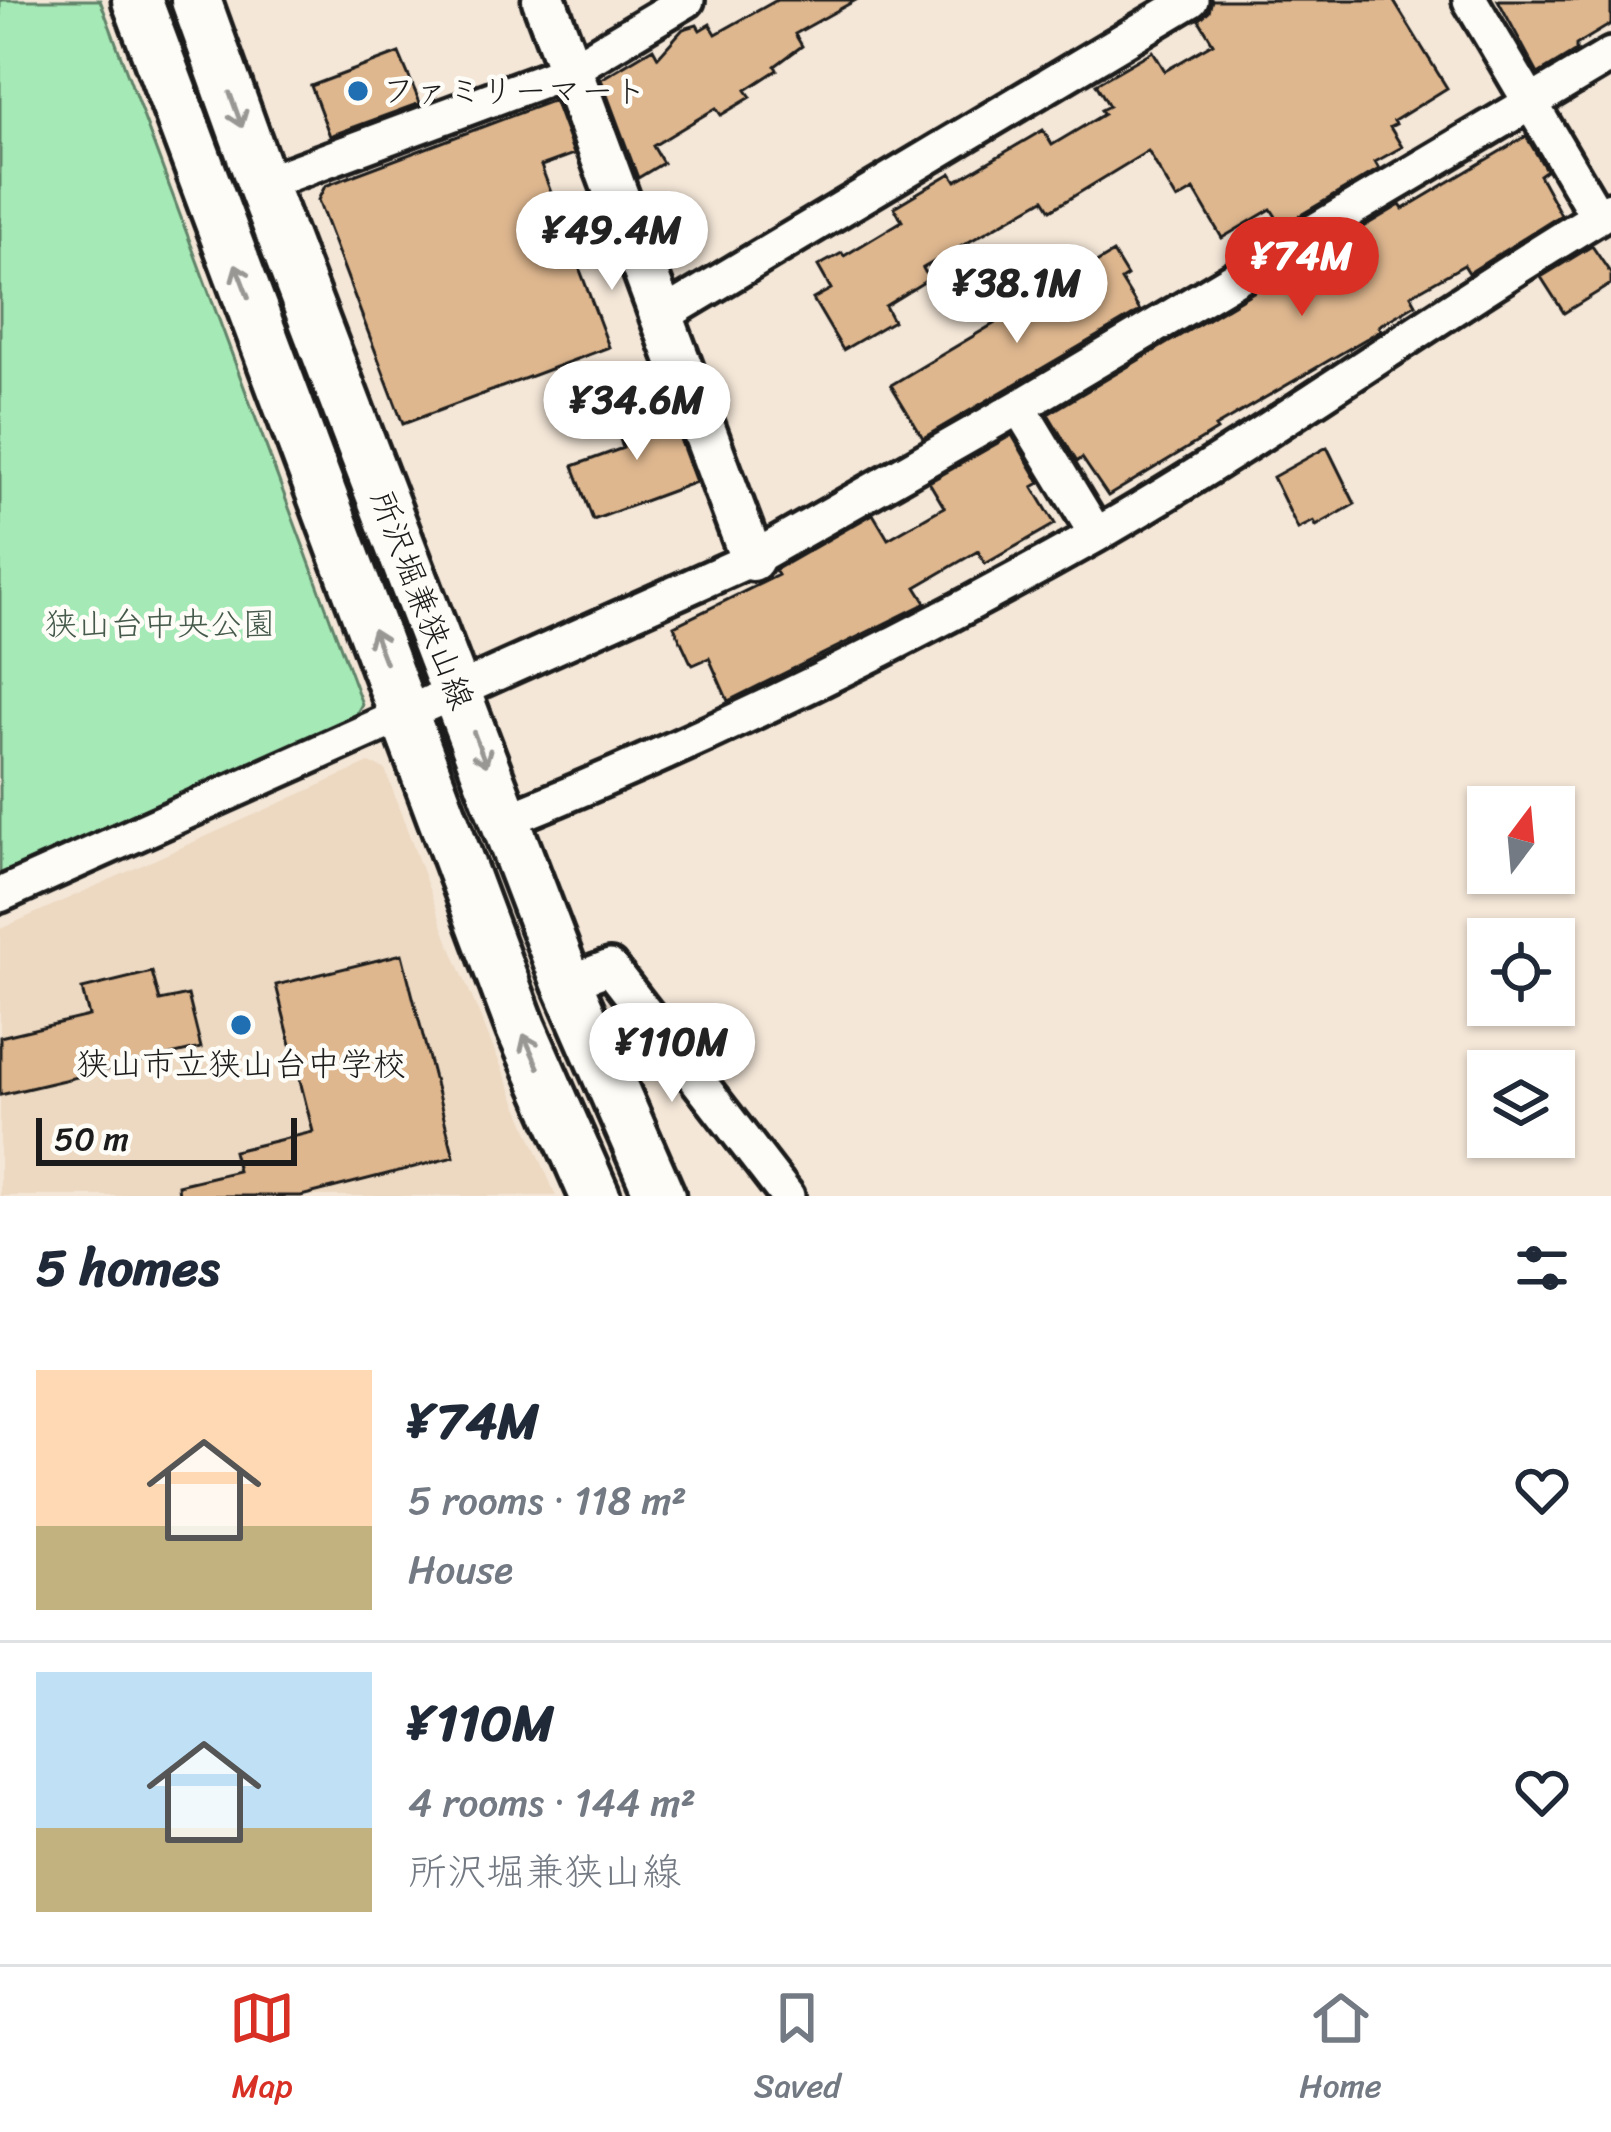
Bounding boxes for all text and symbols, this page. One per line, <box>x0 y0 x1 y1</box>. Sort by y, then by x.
place label: ファミリーマート <box>382 62 647 120</box>
marker: ファミリーマート <box>345 78 371 104</box>
one-way arrow <box>226 91 248 128</box>
pin: ¥49.4M <box>514 191 710 293</box>
text: ¥49.4M <box>543 195 681 264</box>
pin: ¥74M <box>1231 217 1373 319</box>
text: ¥74M <box>1252 221 1352 290</box>
pin: ¥38.1M <box>919 244 1115 346</box>
text: ¥38.1M <box>954 248 1080 317</box>
one-way arrow <box>230 264 251 301</box>
pin: ¥34.6M <box>539 361 735 463</box>
text: ¥34.6M <box>570 365 704 434</box>
street label: 所沢堀兼狭山線 <box>354 482 490 718</box>
park label: 狭山台中央公園 <box>45 595 276 653</box>
one-way arrow <box>367 629 389 666</box>
one-way arrow <box>470 730 492 767</box>
north arrow <box>1467 786 1575 894</box>
map controls <box>1467 786 1575 1158</box>
button: locate <box>1467 918 1575 1026</box>
pin: ¥110M <box>588 1003 756 1105</box>
text: ¥110M <box>616 1007 728 1076</box>
marker: 狭山市立狭山台中学校 <box>228 1012 254 1038</box>
one-way arrow <box>518 1034 540 1070</box>
place label: 狭山市立狭山台中学校 <box>76 1035 406 1093</box>
button: layers <box>1467 1050 1575 1158</box>
text: 50 m <box>54 1110 129 1168</box>
scale bar <box>36 1112 297 1165</box>
text: 5 homes <box>36 1223 219 1313</box>
icon: filters <box>1509 1235 1575 1301</box>
text: ¥74M <box>408 1376 539 1466</box>
icon: home <box>132 1418 276 1562</box>
icon: heart <box>1509 1457 1575 1523</box>
text: 5 rooms · 118 m² <box>408 1466 687 1535</box>
text: House <box>408 1535 513 1604</box>
text: ¥110M <box>408 1678 554 1768</box>
icon: home <box>132 1720 276 1864</box>
icon: heart <box>1509 1759 1575 1825</box>
text: 4 rooms · 144 m² <box>408 1768 696 1837</box>
text: 所沢堀兼狭山線 <box>408 1837 681 1906</box>
tab: Map <box>229 1985 295 2115</box>
tab: Saved <box>754 1985 841 2115</box>
tab: Home <box>1299 1985 1382 2115</box>

